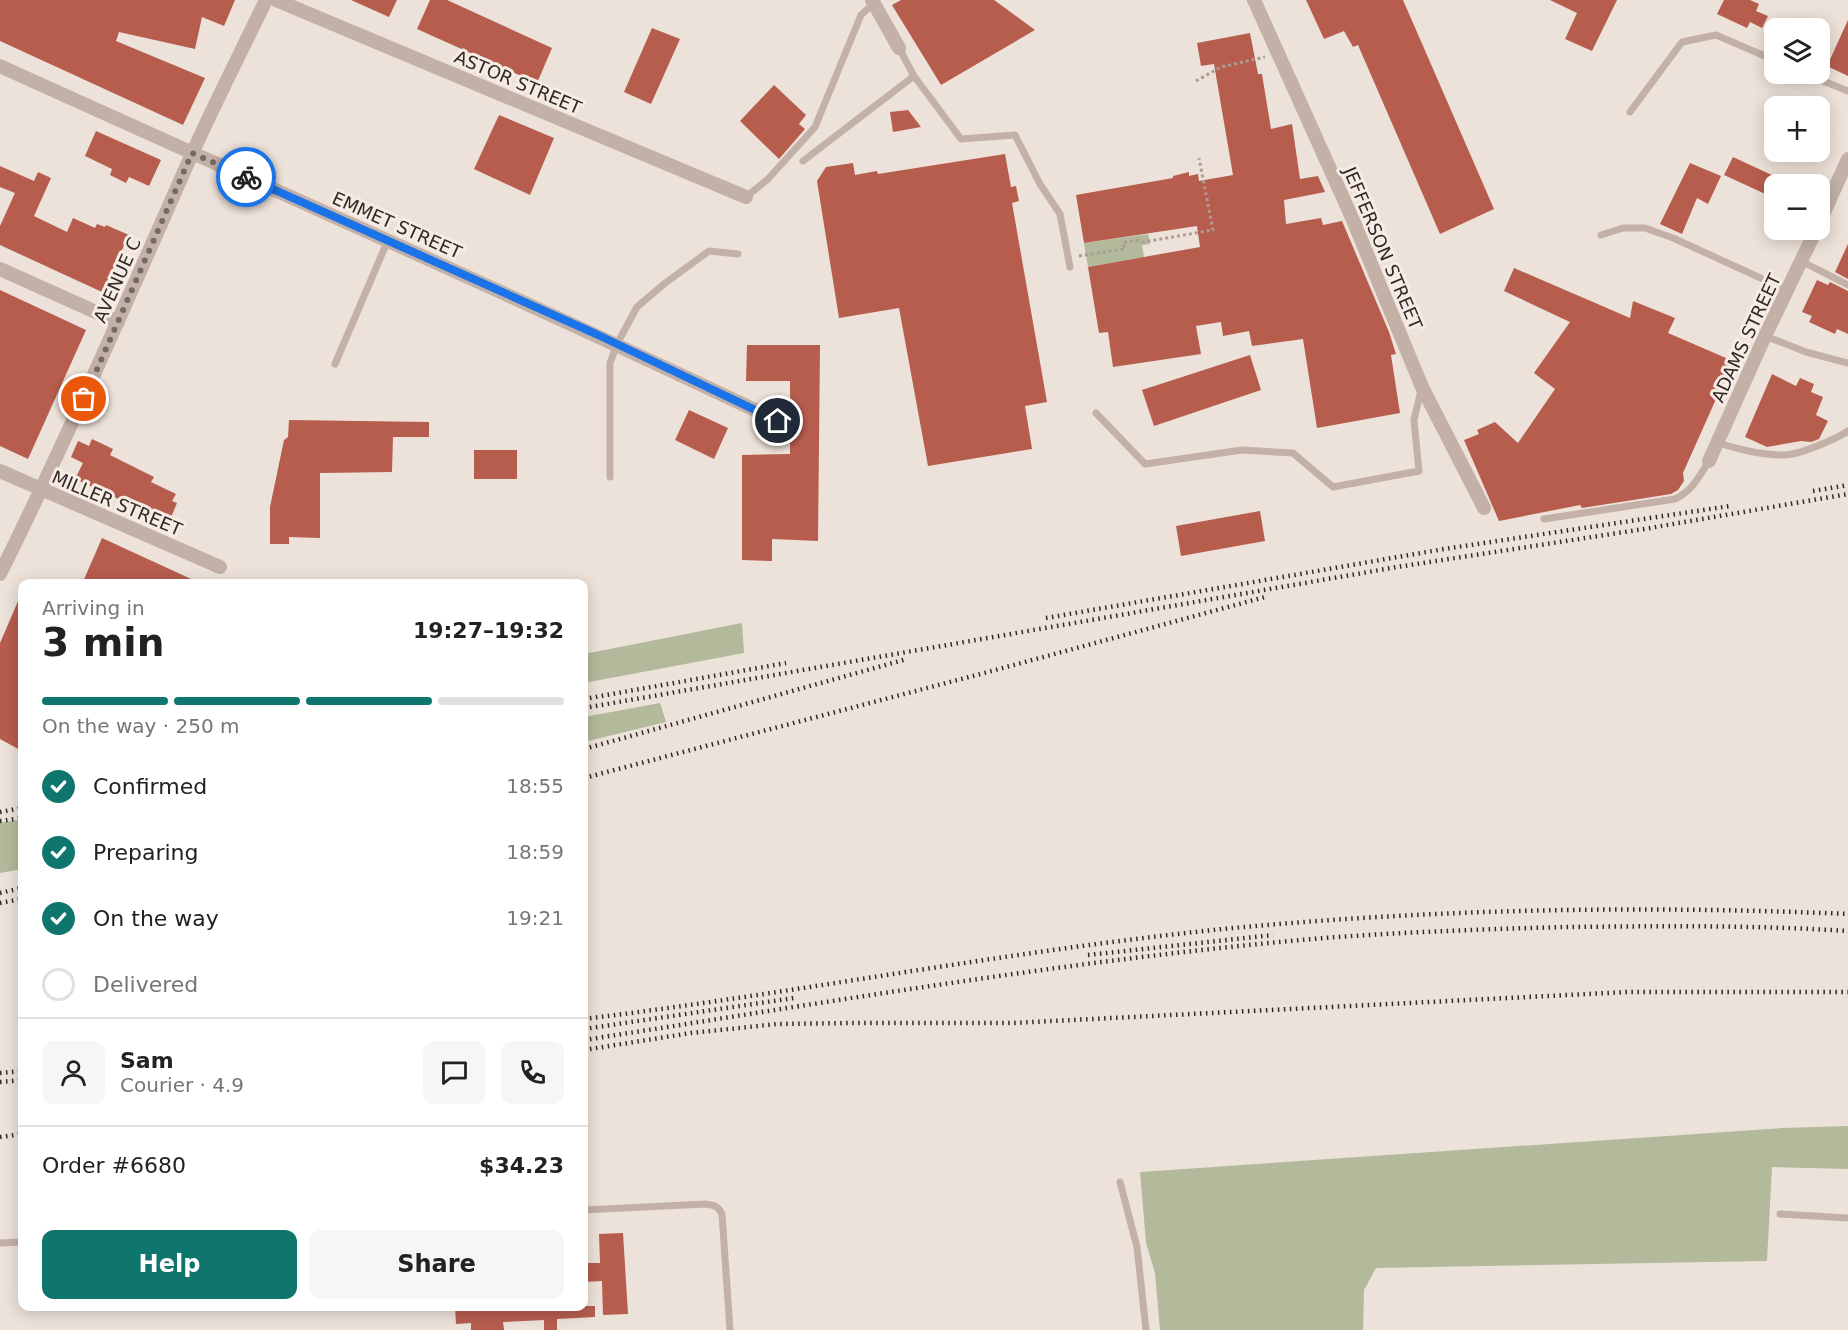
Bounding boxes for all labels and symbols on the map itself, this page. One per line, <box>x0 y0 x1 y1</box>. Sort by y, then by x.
street label: ASTOR STREET <box>451 46 586 119</box>
courier <box>216 147 276 207</box>
street label: JEFFERSON STREET <box>1339 163 1427 333</box>
street label: EMMET STREET <box>329 187 466 263</box>
street label: AVENUE C <box>89 234 145 326</box>
street label: ADAMS STREET <box>1707 269 1785 406</box>
pin <box>58 373 109 424</box>
pin <box>752 395 803 446</box>
street label: MILLER STREET <box>49 466 186 540</box>

